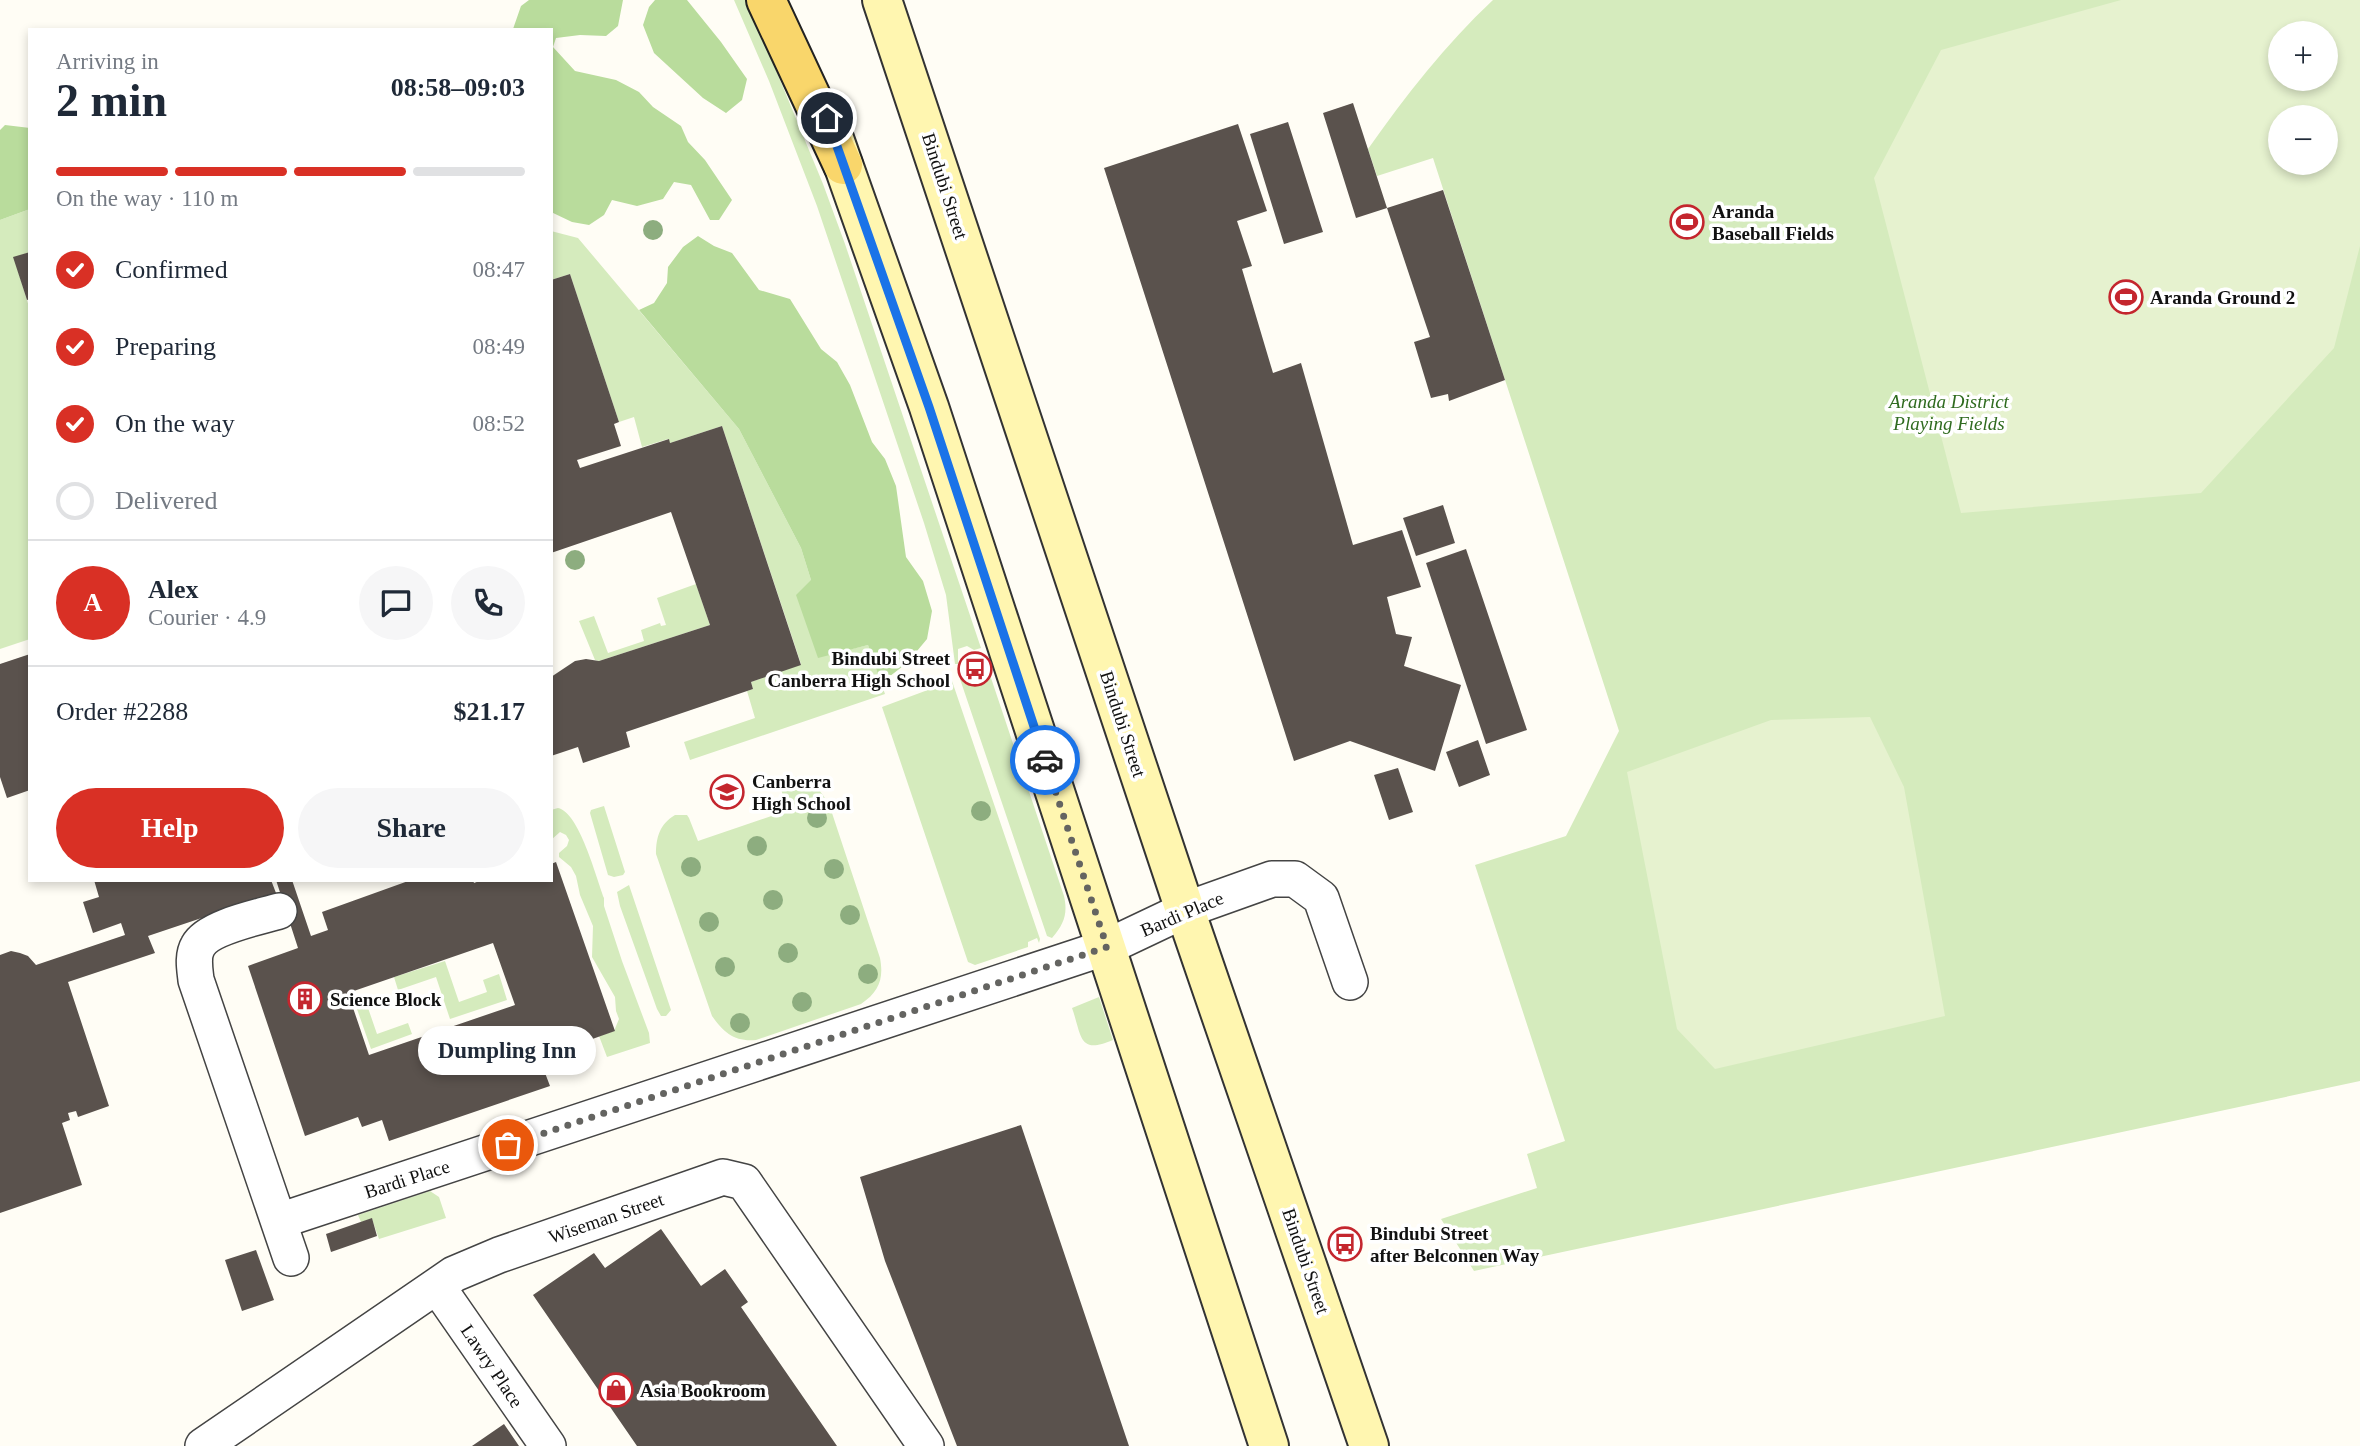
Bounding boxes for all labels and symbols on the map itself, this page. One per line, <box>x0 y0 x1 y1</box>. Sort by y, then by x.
pin <box>797 88 857 148</box>
street label: Bindubi Street <box>918 130 972 242</box>
place label: Aranda Baseball Fields <box>1712 201 1834 244</box>
sports icon: Aranda Baseball Fields <box>1668 203 1706 241</box>
sports icon: Aranda Ground 2 <box>2107 278 2145 316</box>
place label: Aranda Ground 2 <box>2150 287 2295 308</box>
park label: Aranda District Playing Fields <box>1887 391 2010 434</box>
place label: Bindubi Street Canberra High School <box>767 648 951 691</box>
bus stop icon: Bindubi Street Canberra High School <box>956 650 994 688</box>
street label: Bindubi Street <box>1096 668 1150 780</box>
courier <box>1010 725 1080 795</box>
place label: Canberra High School <box>752 771 851 814</box>
school or university icon: Canberra High School <box>708 773 746 811</box>
street label: Bardi Place <box>1137 887 1227 941</box>
building icon: Science Block <box>286 980 324 1018</box>
place label: Science Block <box>330 989 442 1010</box>
callout: Dumpling Inn <box>419 1026 597 1075</box>
pin <box>478 1115 538 1175</box>
street label: Bardi Place <box>362 1155 452 1203</box>
street label: Wiseman Street <box>546 1188 667 1247</box>
street label: Bindubi Street <box>1278 1205 1334 1317</box>
place label: Bindubi Street after Belconnen Way <box>1370 1223 1540 1266</box>
bus stop icon: Bindubi Street after Belconnen Way <box>1326 1225 1364 1263</box>
street label: Lawry Place <box>457 1321 527 1411</box>
shop icon: Asia Bookroom <box>597 1371 635 1409</box>
place label: Asia Bookroom <box>640 1380 766 1401</box>

